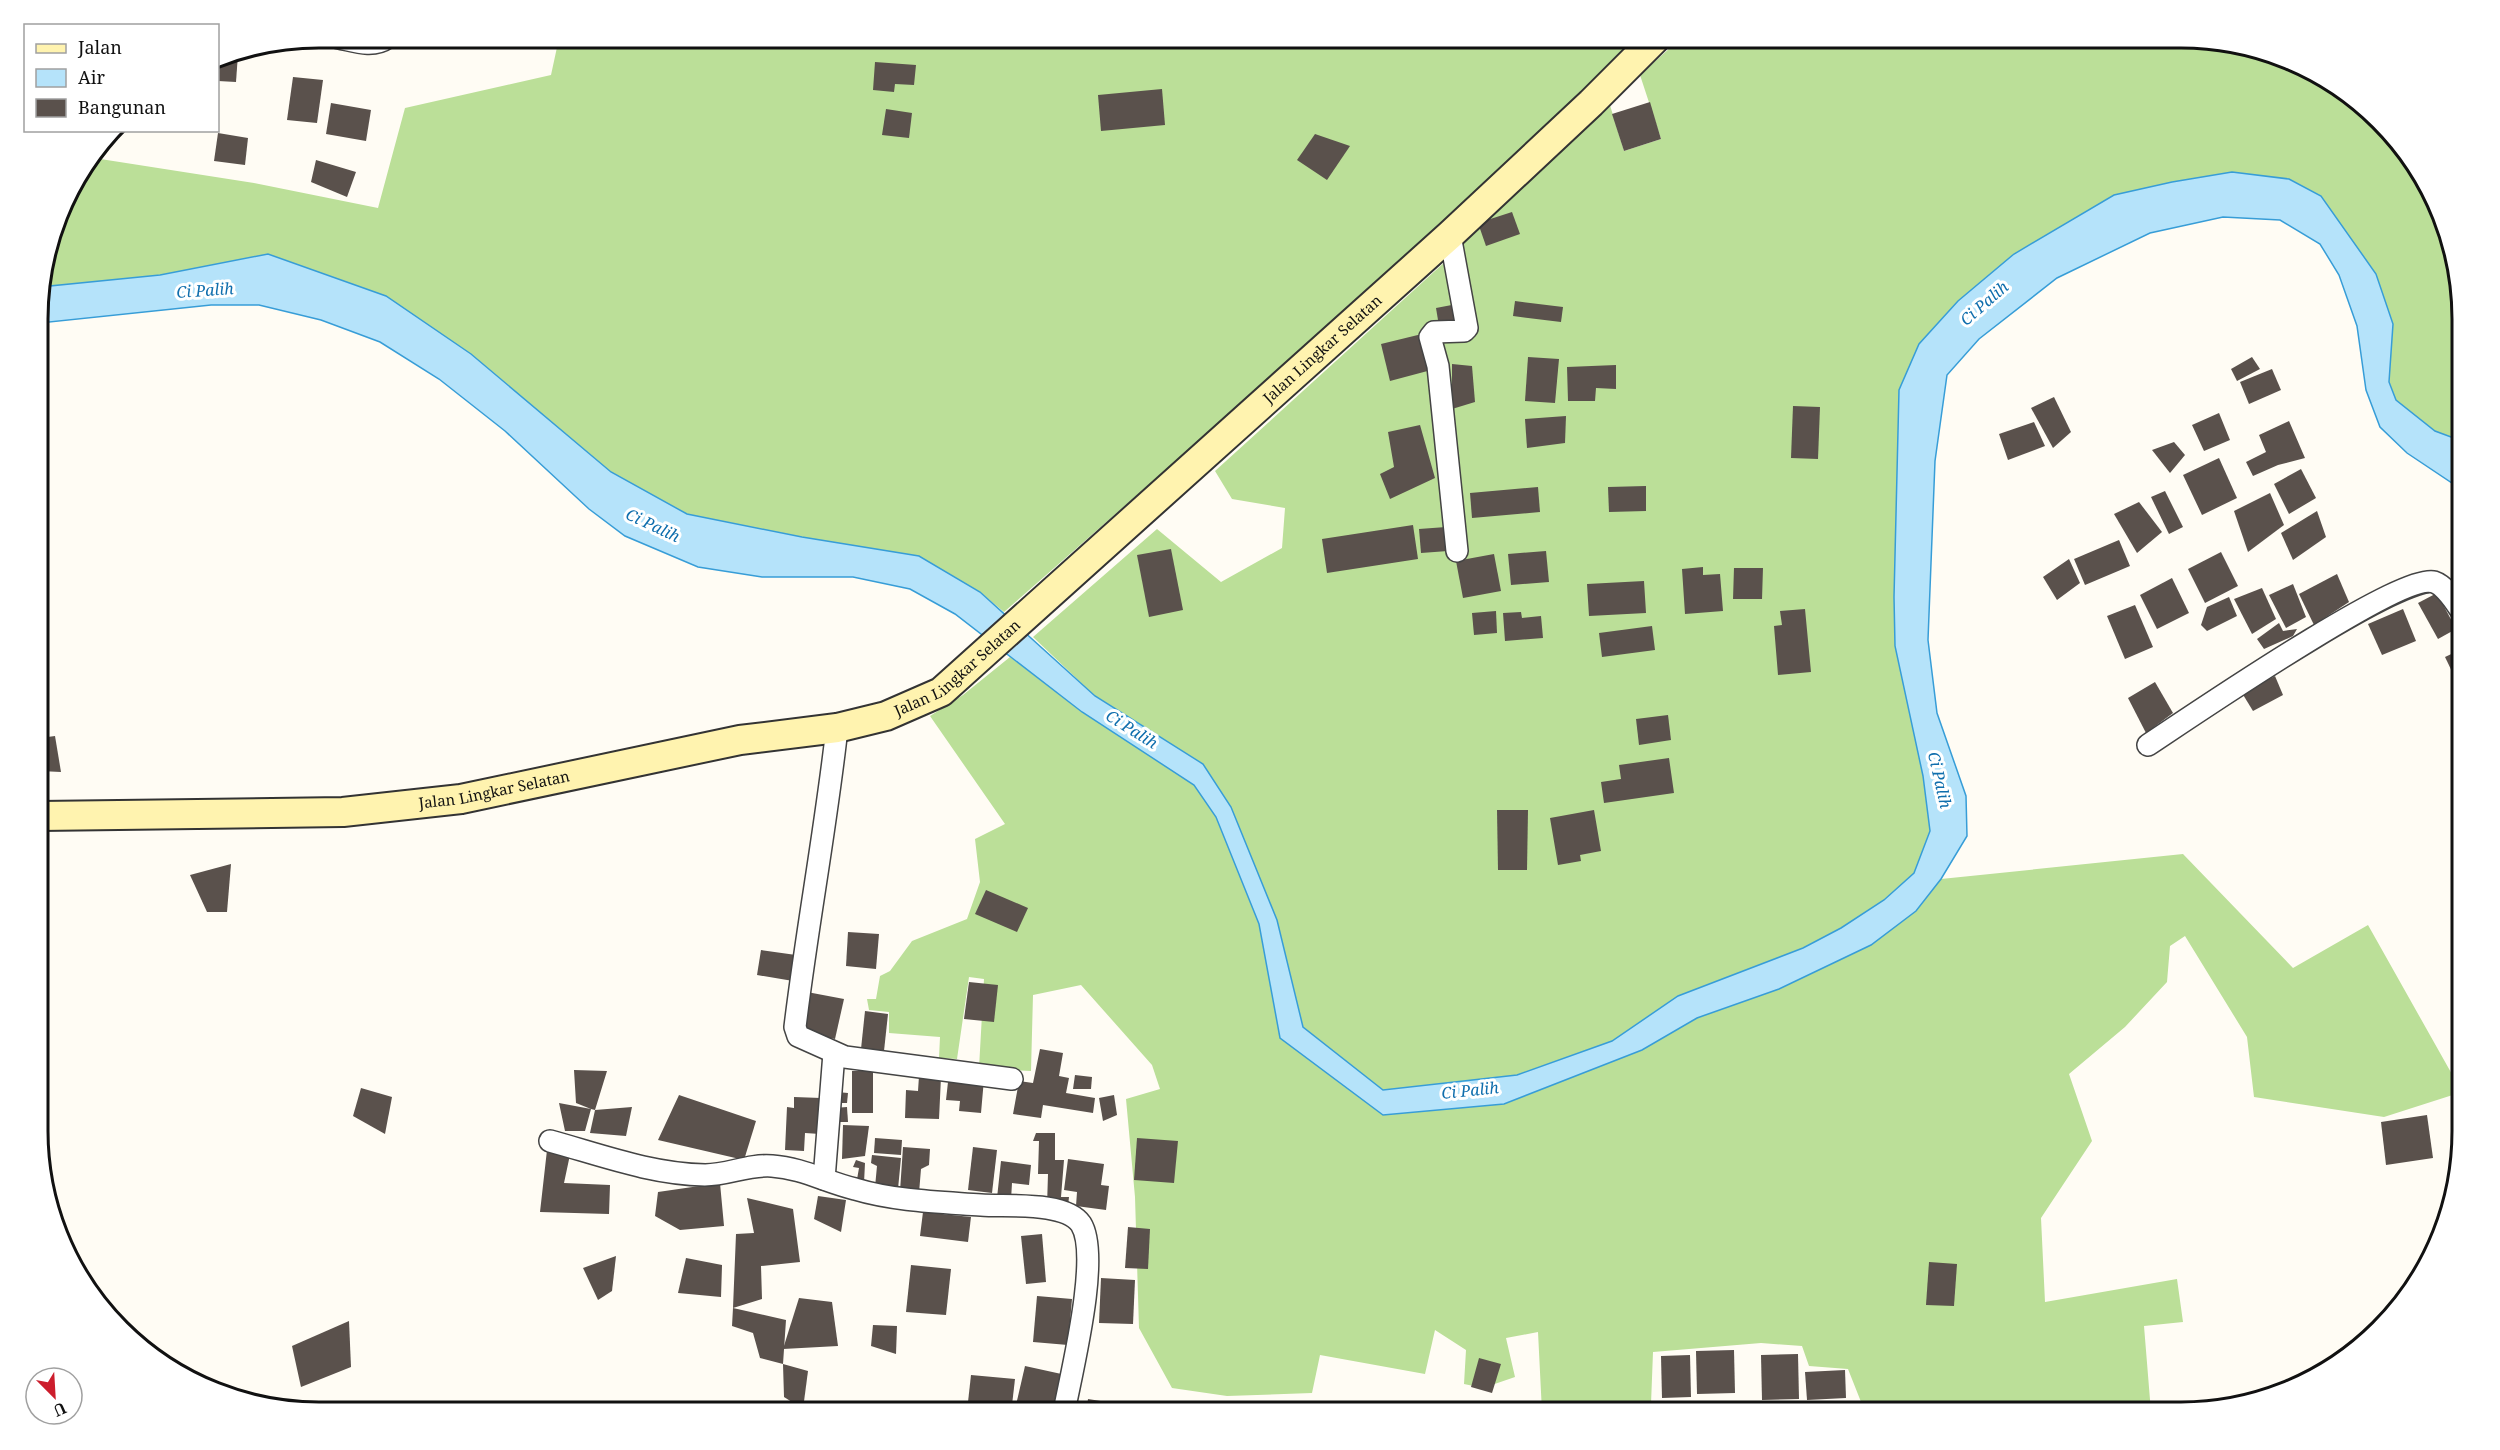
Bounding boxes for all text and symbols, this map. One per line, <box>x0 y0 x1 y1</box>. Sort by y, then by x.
legend <box>24 24 219 132</box>
text: Jalan <box>77 35 122 59</box>
text: Air <box>78 65 105 89</box>
text: Bangunan <box>78 95 166 119</box>
water label: Ci Palih <box>1955 276 2013 330</box>
water label: Ci Palih <box>176 277 235 303</box>
street label: Jalan Lingkar Selatan <box>1257 290 1386 408</box>
water label: Ci Palih <box>622 503 684 547</box>
street label: Jalan Lingkar Selatan <box>890 614 1024 721</box>
water label: Ci Palih <box>1102 704 1163 754</box>
water label: Ci Palih <box>1923 749 1957 811</box>
street label: Jalan Lingkar Selatan <box>417 765 572 813</box>
water label: Ci Palih <box>1440 1076 1500 1104</box>
north arrow <box>24 1366 84 1426</box>
text: U <box>50 1397 70 1422</box>

